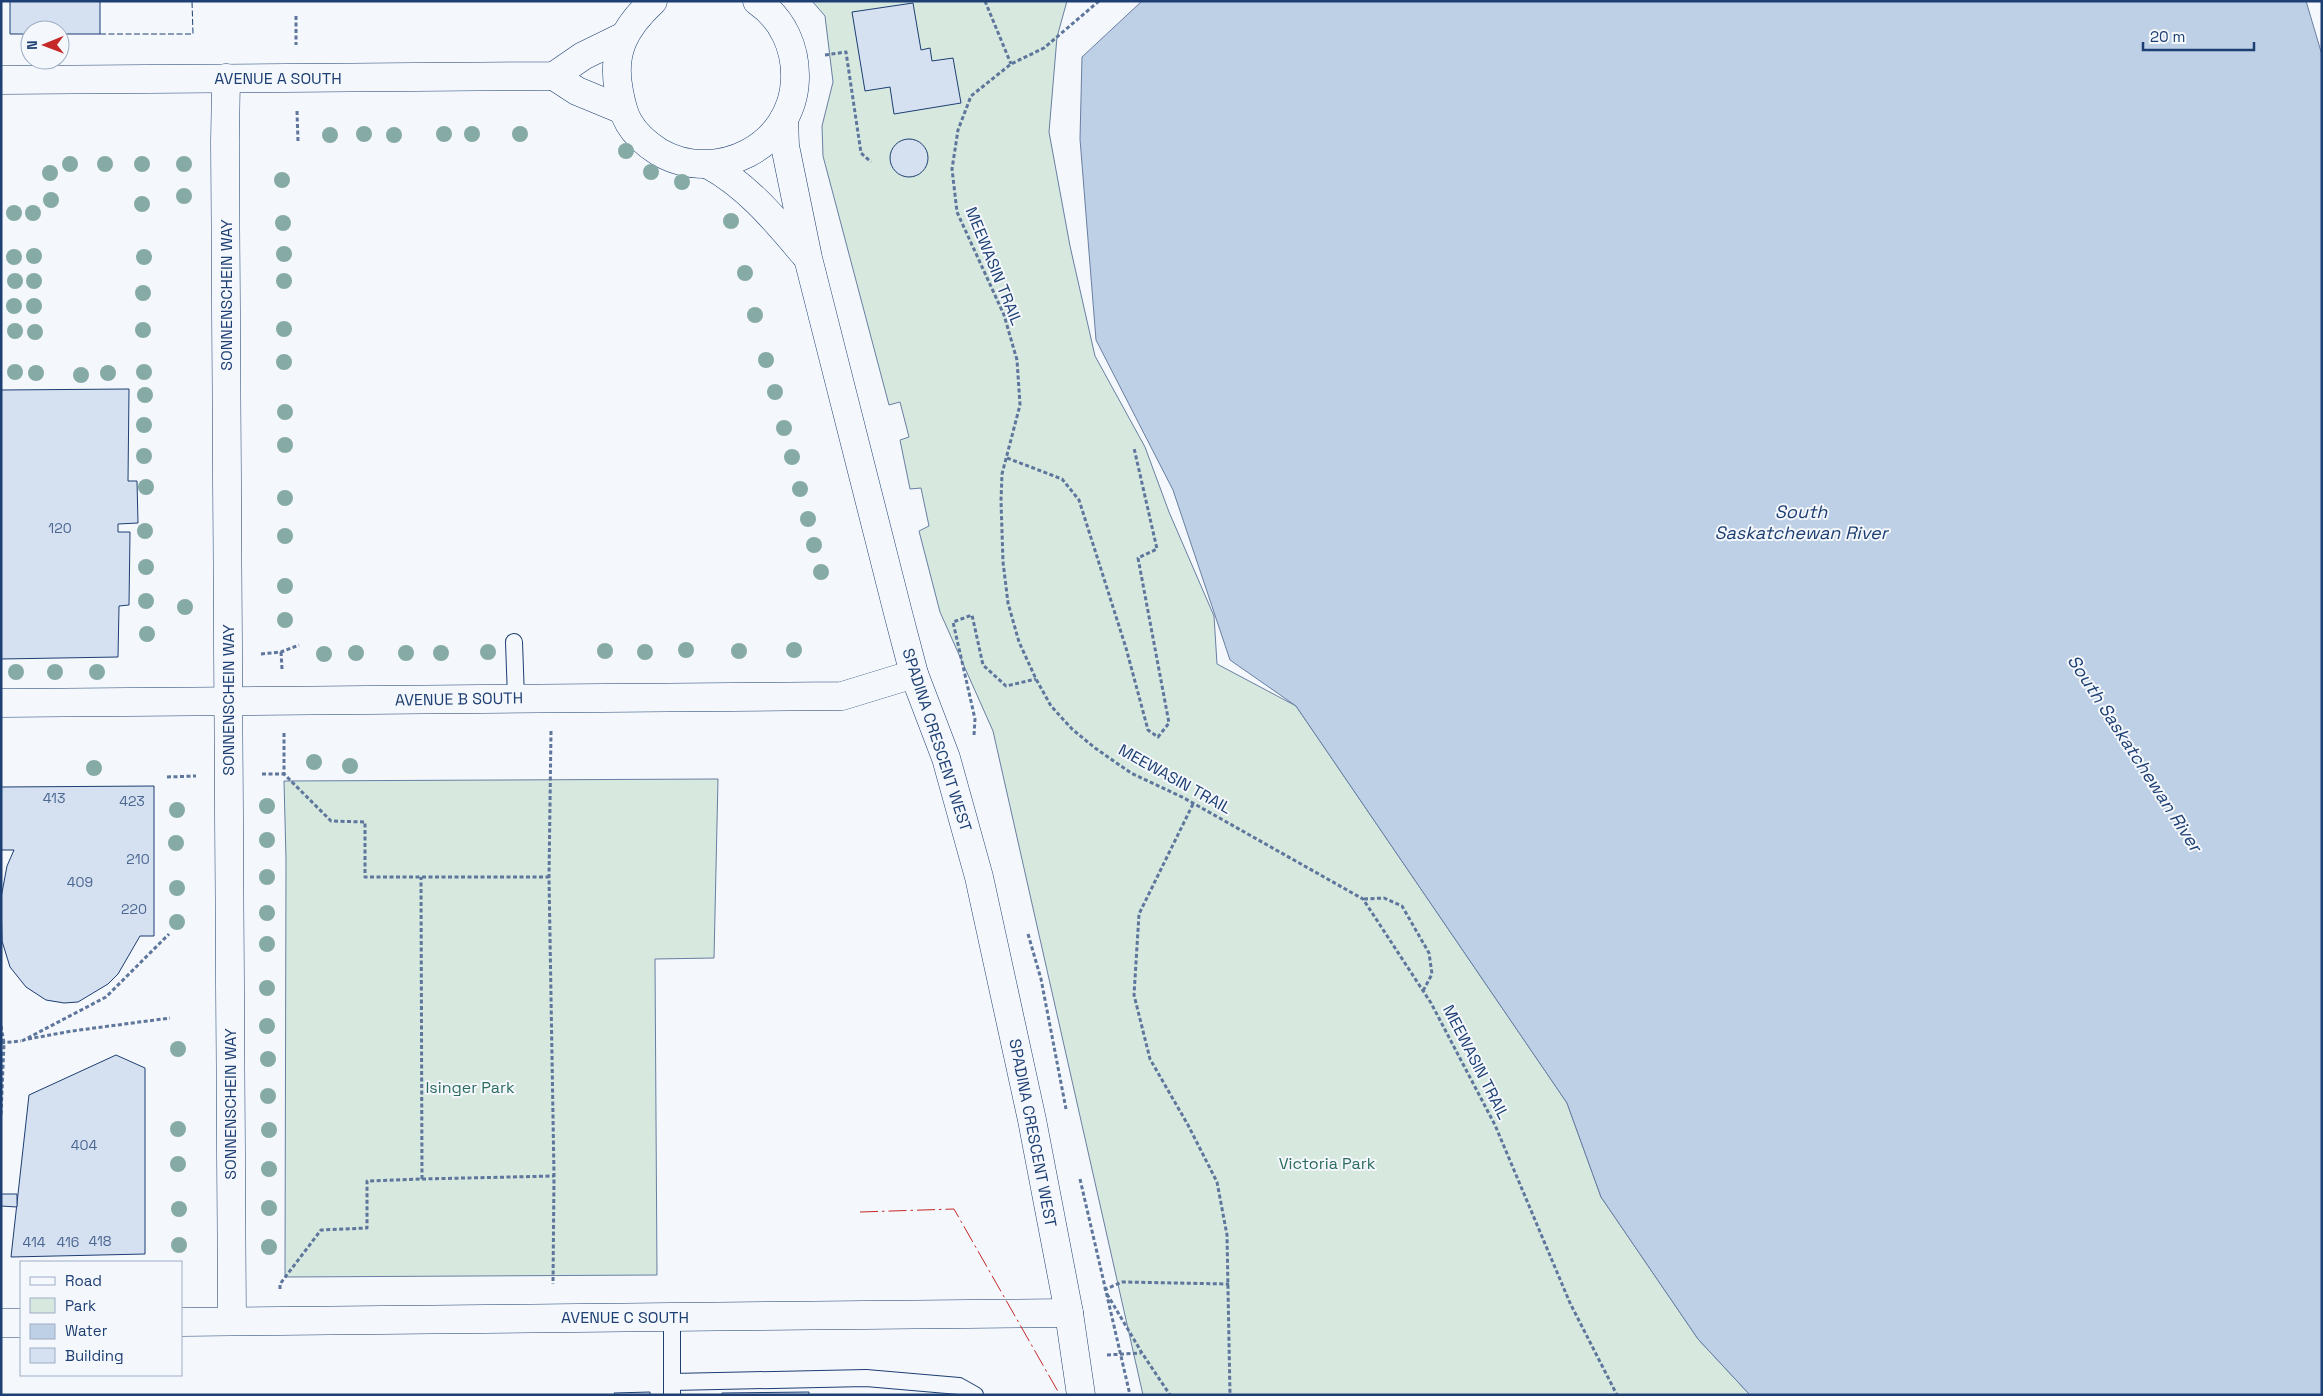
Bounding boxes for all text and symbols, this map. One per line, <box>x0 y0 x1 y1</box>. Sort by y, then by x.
north arrow <box>20 20 70 70</box>
scale bar <box>2143 20 2254 52</box>
text: 20 m <box>2150 27 2185 46</box>
text: N <box>23 40 41 50</box>
street label: AVENUE A SOUTH <box>214 68 342 89</box>
street label: MEEWASIN TRAIL <box>961 204 1027 328</box>
street label: SONNENSCHEIN WAY <box>216 219 237 371</box>
water label: South Saskatchewan River <box>1714 500 1890 544</box>
house number: 120 <box>48 519 72 537</box>
street label: SONNENSCHEIN WAY <box>218 624 239 776</box>
street label: SPADINA CRESCENT WEST <box>897 646 977 834</box>
water label: South Saskatchewan River <box>2063 650 2209 858</box>
street label: AVENUE B SOUTH <box>395 687 523 711</box>
street label: MEEWASIN TRAIL <box>1115 739 1235 819</box>
house number: 413 <box>43 789 65 807</box>
house number: 423 <box>119 792 145 810</box>
house number: 210 <box>126 850 150 868</box>
house number: 409 <box>67 873 93 891</box>
house number: 220 <box>121 900 147 918</box>
street label: MEEWASIN TRAIL <box>1438 1001 1514 1123</box>
street label: SONNENSCHEIN WAY <box>220 1028 241 1180</box>
street label: SPADINA CRESCENT WEST <box>1004 1037 1062 1229</box>
park label: Isinger Park <box>425 1077 515 1098</box>
house number: 404 <box>71 1136 97 1154</box>
park label: Victoria Park <box>1279 1153 1376 1174</box>
house number: 418 <box>89 1232 112 1250</box>
house number: 414 <box>22 1233 46 1251</box>
house number: 416 <box>57 1233 79 1251</box>
legend <box>20 1261 182 1376</box>
text: Road <box>65 1271 102 1290</box>
text: Park <box>65 1296 96 1315</box>
street label: AVENUE C SOUTH <box>561 1307 689 1328</box>
text: Water <box>65 1321 108 1340</box>
text: Building <box>65 1346 124 1365</box>

